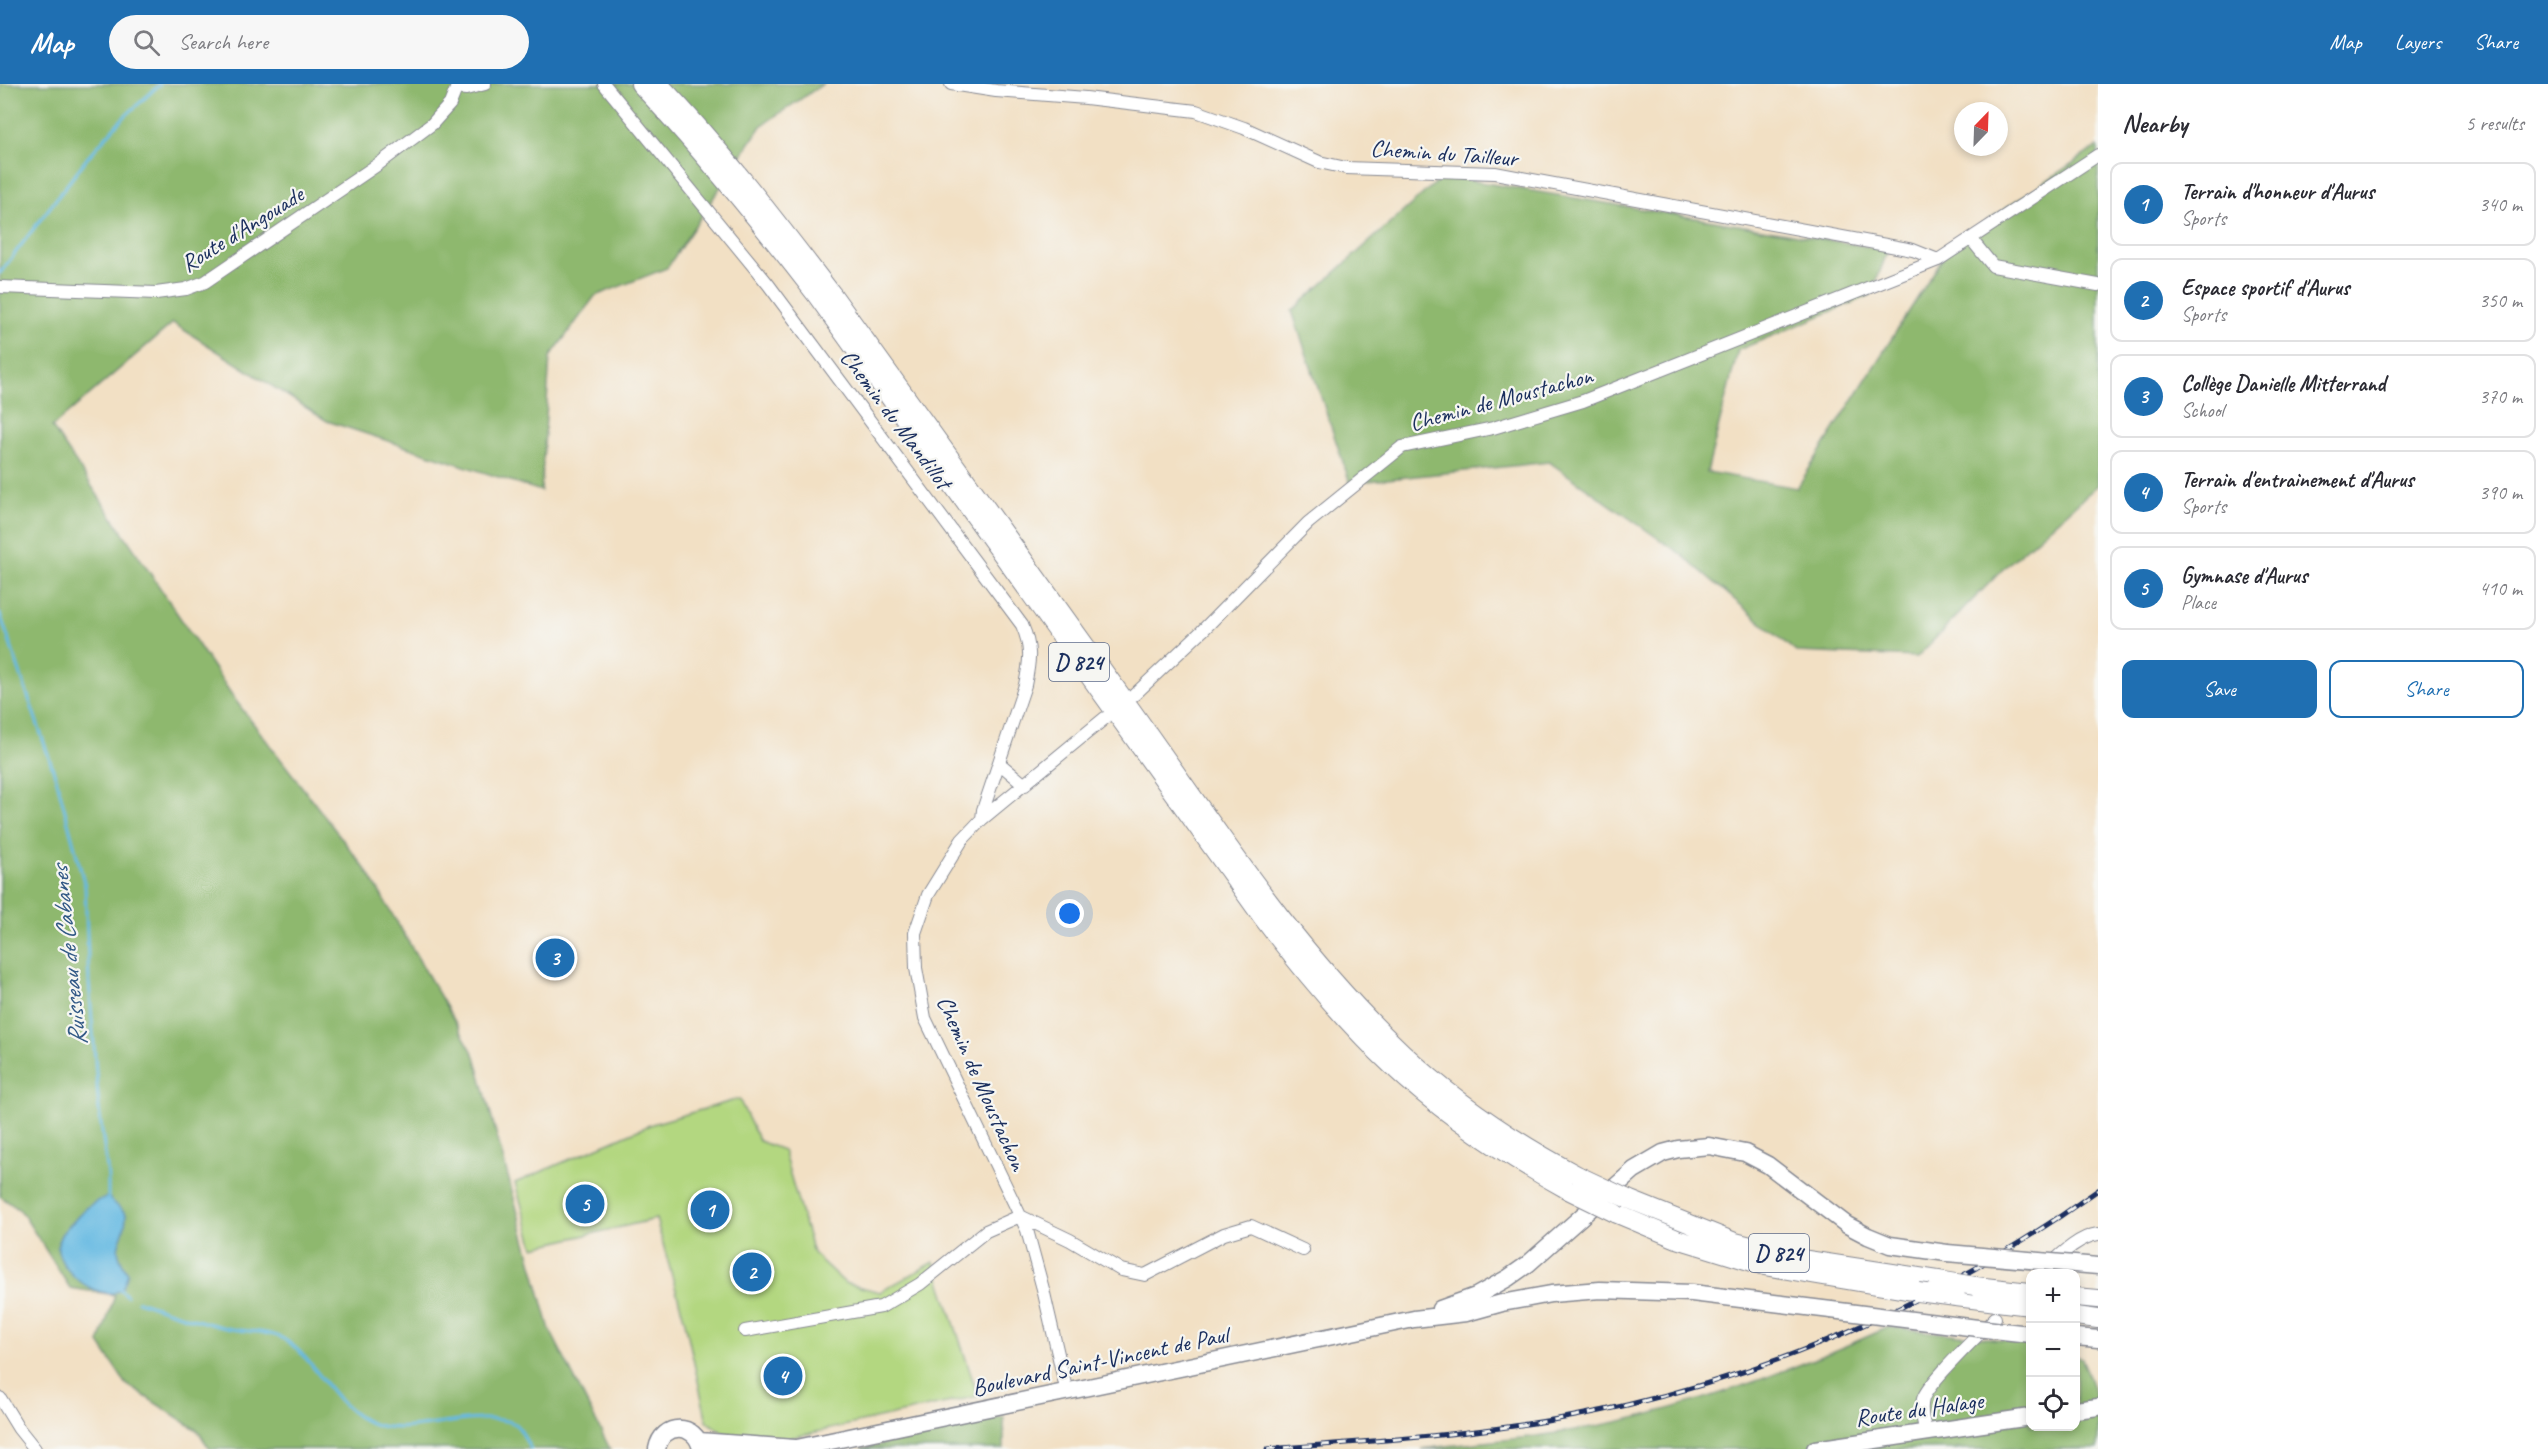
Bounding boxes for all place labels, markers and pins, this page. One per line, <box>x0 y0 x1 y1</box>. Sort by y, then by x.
pin: 3 <box>536 936 574 980</box>
pin: 5 <box>566 1182 604 1226</box>
pin: 1 <box>690 1188 730 1232</box>
pin: 2 <box>732 1250 771 1294</box>
pin: 4 <box>764 1354 802 1398</box>

